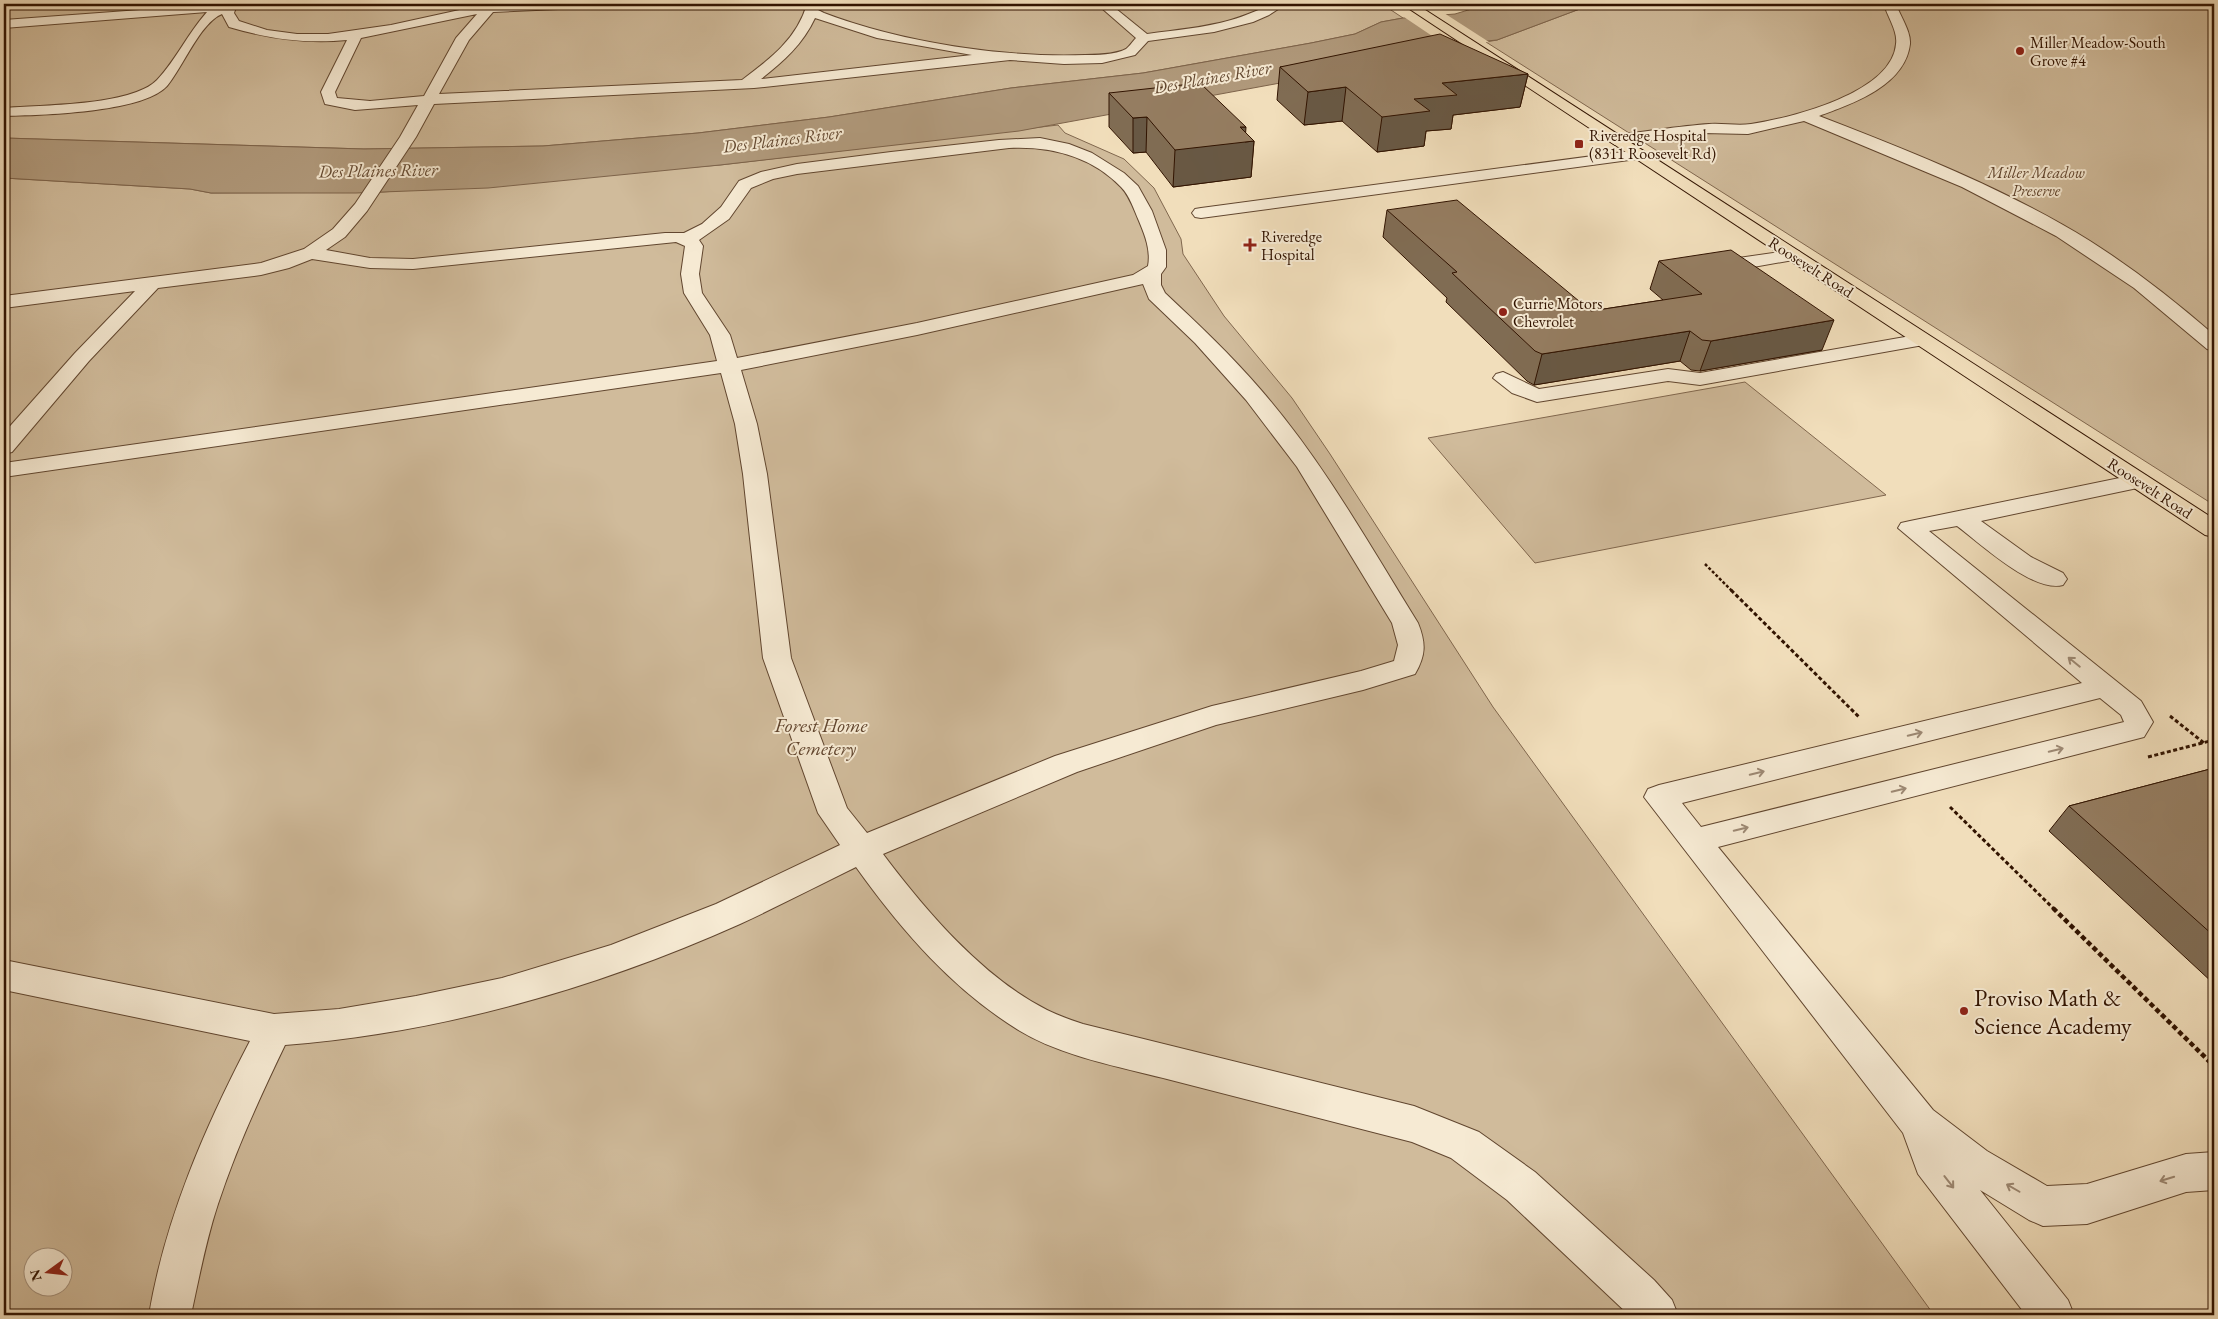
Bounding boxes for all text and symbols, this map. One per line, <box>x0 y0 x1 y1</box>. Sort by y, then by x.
place label: Miller Meadow-South Grove #4 <box>2030 32 2166 71</box>
marker: Miller Meadow-South Grove #4 <box>2014 45 2026 57</box>
water label: Des Plaines River <box>1150 55 1274 99</box>
water label: Des Plaines River <box>720 120 844 158</box>
place label: Riveredge Hospital (8311 Roosevelt Rd) <box>1589 125 1716 164</box>
marker: Riveredge Hospital (8311 Roosevelt Rd) <box>1573 138 1585 150</box>
water label: Des Plaines River <box>317 157 439 183</box>
park label: Miller Meadow Preserve <box>1986 162 2085 201</box>
place label: Riveredge Hospital <box>1261 226 1322 265</box>
street label: Roosevelt Road <box>1765 232 1858 303</box>
marker: Riveredge Hospital <box>1243 238 1257 252</box>
place label: Currie Motors Chevrolet <box>1513 293 1602 332</box>
marker: Currie Motors Chevrolet <box>1497 306 1509 318</box>
street label: Roosevelt Road <box>2104 453 2197 524</box>
one-way arrow <box>2068 656 2081 667</box>
park label: Forest Home Cemetery <box>774 712 868 761</box>
one-way arrow <box>1906 729 1922 738</box>
one-way arrow <box>2048 745 2064 754</box>
one-way arrow <box>1748 768 1764 777</box>
one-way arrow <box>1890 785 1906 794</box>
one-way arrow <box>1733 824 1749 834</box>
place label: Proviso Math & Science Academy <box>1974 982 2132 1041</box>
marker: Proviso Math & Science Academy <box>1958 1005 1970 1017</box>
one-way arrow <box>2159 1174 2175 1184</box>
one-way arrow <box>1943 1175 1954 1188</box>
one-way arrow <box>2006 1182 2020 1192</box>
north arrow <box>22 1246 72 1296</box>
text: N <box>25 1267 46 1283</box>

